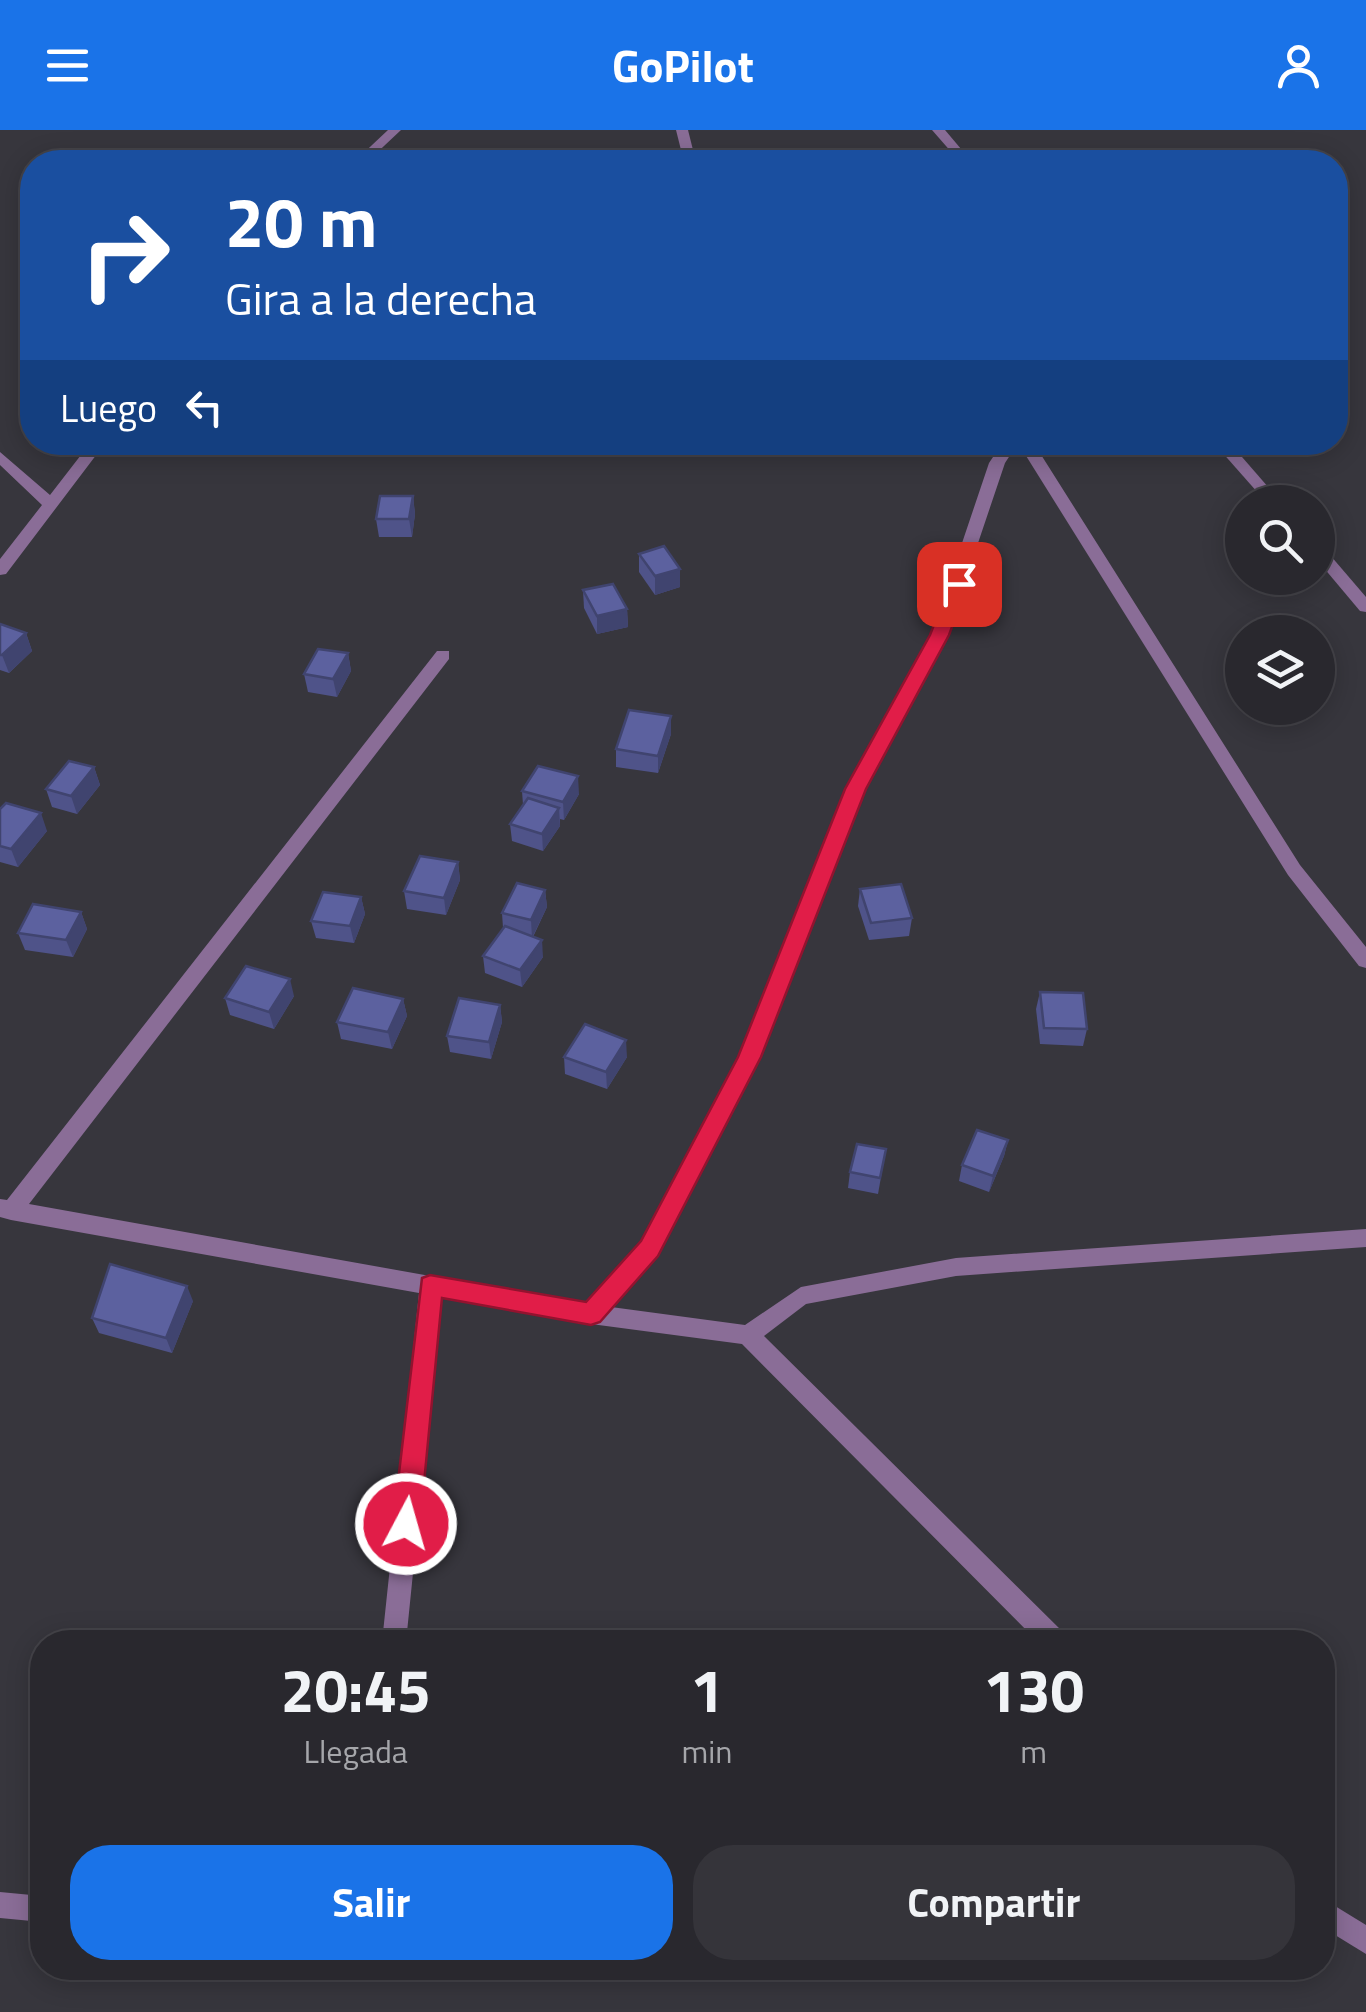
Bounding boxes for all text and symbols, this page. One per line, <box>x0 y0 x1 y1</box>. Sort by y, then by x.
text: GoPilot <box>612 31 754 99</box>
icon: menu <box>40 38 95 93</box>
icon: person <box>1271 38 1326 93</box>
text: 20 m <box>225 168 378 274</box>
icon: right <box>60 190 190 320</box>
text: Gira a la derecha <box>225 264 537 332</box>
text: Luego <box>60 379 157 437</box>
icon: left <box>177 380 232 435</box>
map controls <box>1225 485 1335 725</box>
button: search <box>1225 485 1335 595</box>
pin <box>917 542 1002 627</box>
icon: arrive <box>932 557 987 612</box>
button: layers <box>1225 615 1335 725</box>
position arrow <box>354 1472 458 1576</box>
text: 20:45 <box>281 1644 431 1735</box>
text: 1 <box>690 1644 724 1735</box>
text: 130 <box>983 1644 1084 1735</box>
text: Llegada <box>304 1727 408 1775</box>
text: min <box>681 1727 732 1775</box>
text: m <box>1020 1727 1047 1775</box>
button: Salir <box>70 1845 673 1960</box>
button: Compartir <box>693 1845 1295 1960</box>

